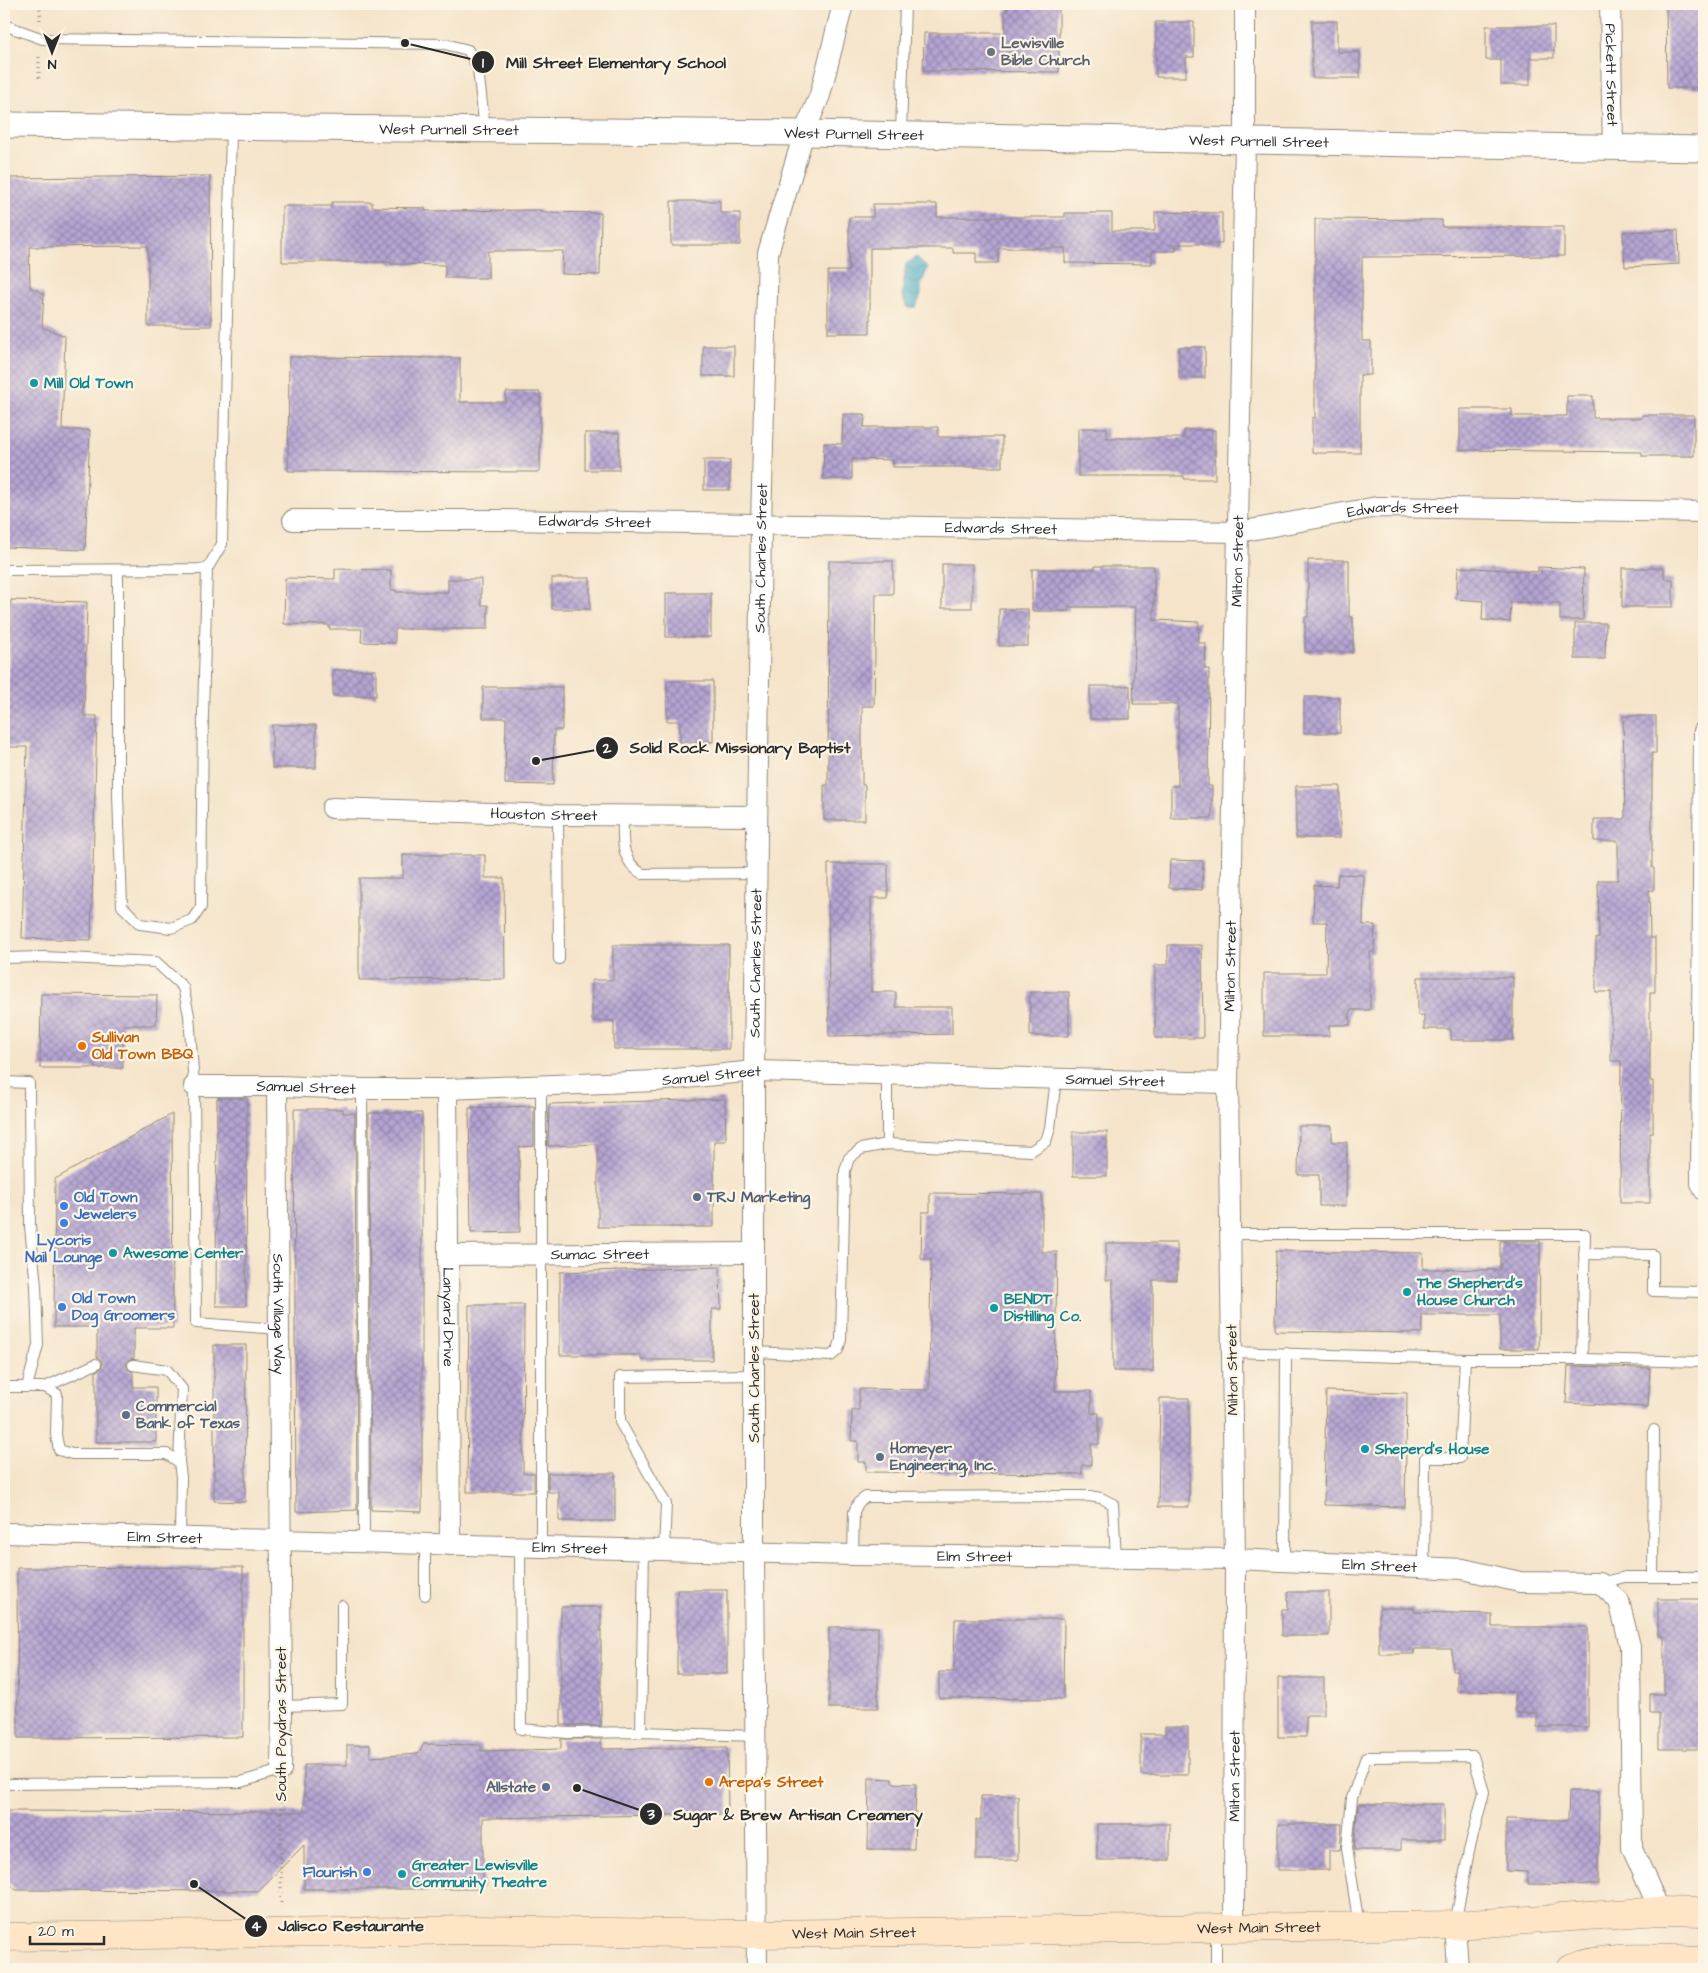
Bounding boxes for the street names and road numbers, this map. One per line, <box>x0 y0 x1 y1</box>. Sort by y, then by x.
street label: Pickett Street <box>1599 23 1623 127</box>
street label: West Purnell Street <box>379 119 519 141</box>
street label: West Purnell Street <box>784 123 924 146</box>
street label: West Purnell Street <box>1189 130 1329 153</box>
street label: South Charles Street <box>750 483 773 633</box>
street label: Edwards Street <box>1345 497 1459 523</box>
street label: Edwards Street <box>539 511 651 533</box>
street label: Milton Street <box>1227 515 1249 607</box>
street label: Edwards Street <box>945 517 1057 540</box>
street label: Houston Street <box>490 803 597 826</box>
street label: South Charles Street <box>744 888 767 1038</box>
street label: Milton Street <box>1219 920 1242 1012</box>
street label: Samuel Street <box>661 1061 761 1091</box>
street label: Samuel Street <box>1065 1069 1165 1092</box>
street label: Samuel Street <box>256 1076 356 1100</box>
street label: Sumac Street <box>551 1244 649 1265</box>
street label: South Village Way <box>267 1253 289 1375</box>
street label: Lanyard Drive <box>436 1267 459 1367</box>
street label: South Charles Street <box>744 1293 765 1443</box>
street label: Milton Street <box>1221 1324 1244 1416</box>
street label: Elm Street <box>127 1526 203 1549</box>
street label: Elm Street <box>532 1537 608 1560</box>
street label: Elm Street <box>937 1546 1012 1568</box>
street label: Elm Street <box>1341 1554 1418 1578</box>
street label: South Poydras Street <box>271 1647 293 1801</box>
street label: Milton Street <box>1224 1730 1246 1822</box>
street label: West Main Street <box>1197 1917 1321 1939</box>
street label: West Main Street <box>792 1922 916 1945</box>

